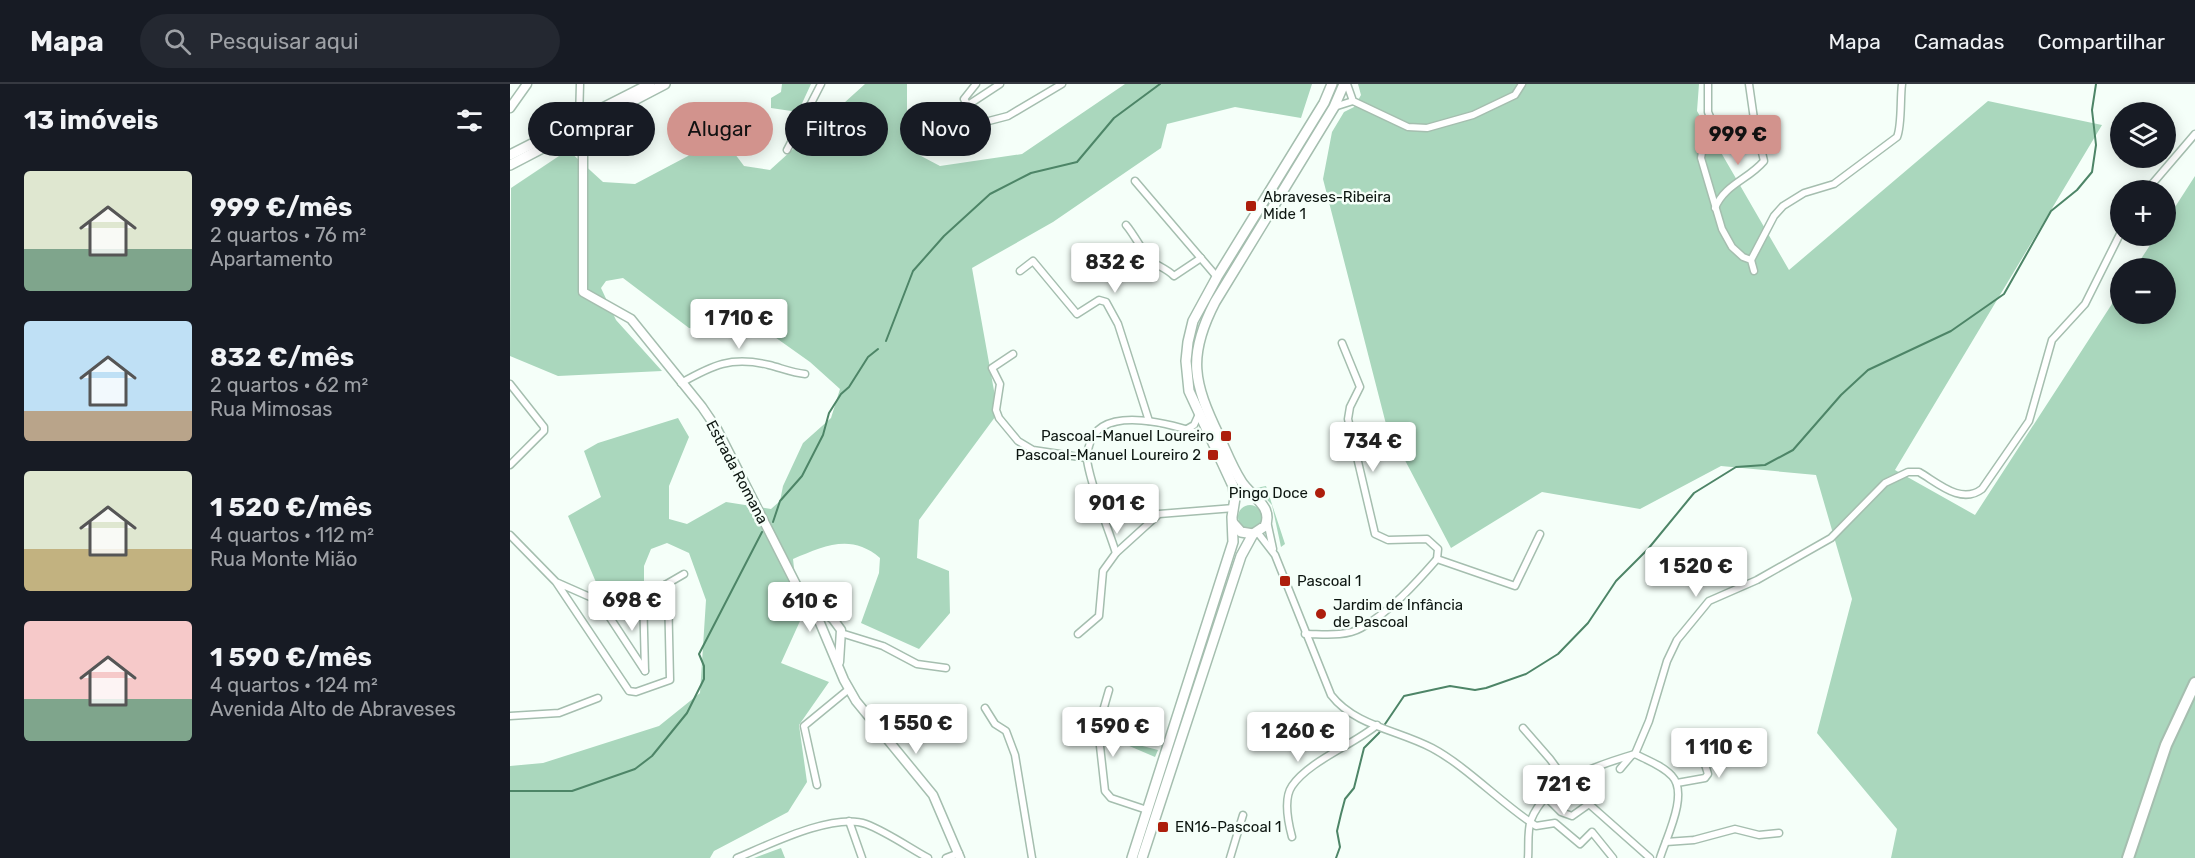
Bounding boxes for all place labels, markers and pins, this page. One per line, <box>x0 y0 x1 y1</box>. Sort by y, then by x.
pin: 999 € <box>1696 115 1780 166</box>
place label: Abraveses-Ribeira Mide 1 <box>1263 188 1391 223</box>
marker: Abraveses-Ribeira Mide 1 <box>1244 199 1258 213</box>
pin: 832 € <box>1073 243 1157 294</box>
pin: 1 710 € <box>684 299 794 350</box>
pin: 734 € <box>1331 422 1415 473</box>
place label: Pascoal-Manuel Loureiro <box>1041 427 1214 445</box>
marker: Pascoal-Manuel Loureiro <box>1219 429 1233 443</box>
place label: Pascoal-Manuel Loureiro 2 <box>1015 446 1201 464</box>
marker: Pascoal-Manuel Loureiro 2 <box>1206 448 1220 462</box>
pin: 901 € <box>1075 484 1159 535</box>
place label: Pingo Doce <box>1229 484 1308 502</box>
marker: Pingo Doce <box>1313 486 1327 500</box>
pin: 1 520 € <box>1641 547 1751 598</box>
place label: Pascoal 1 <box>1297 572 1361 590</box>
marker: Pascoal 1 <box>1278 574 1292 588</box>
pin: 698 € <box>590 581 674 632</box>
pin: 610 € <box>768 582 852 633</box>
place label: Jardim de Infância de Pascoal <box>1333 596 1463 631</box>
marker: Jardim de Infância de Pascoal <box>1314 607 1328 621</box>
pin: 1 550 € <box>861 704 971 755</box>
pin: 1 590 € <box>1058 707 1168 758</box>
pin: 1 260 € <box>1243 712 1353 763</box>
pin: 1 110 € <box>1664 728 1774 779</box>
pin: 721 € <box>1522 765 1606 816</box>
place label: EN16-Pascoal 1 <box>1175 818 1281 836</box>
marker: EN16-Pascoal 1 <box>1156 820 1170 834</box>

